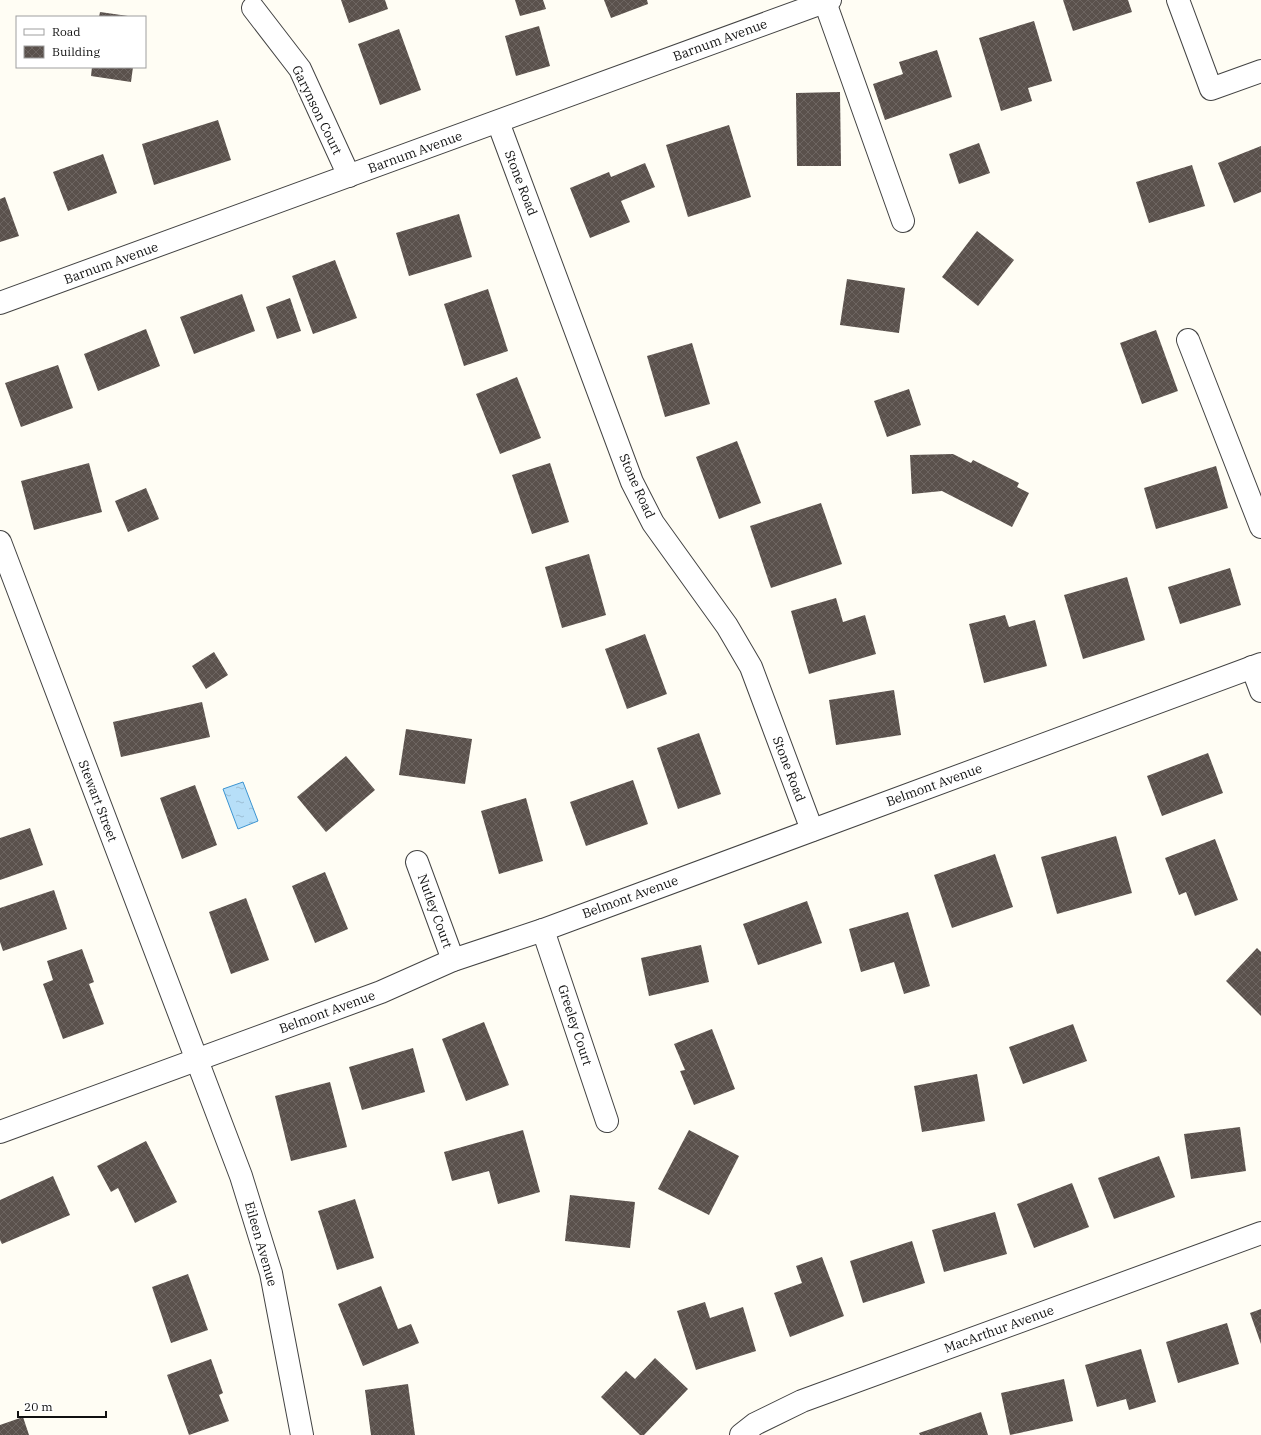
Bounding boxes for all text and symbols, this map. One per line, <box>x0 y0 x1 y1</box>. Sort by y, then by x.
street label: Barnum Avenue <box>671 15 769 65</box>
legend <box>16 16 146 68</box>
text: Road <box>52 24 81 39</box>
text: Building <box>52 44 100 59</box>
street label: Garynson Court <box>288 63 346 158</box>
street label: Barnum Avenue <box>366 127 464 177</box>
street label: Stone Road <box>501 148 541 218</box>
street label: Barnum Avenue <box>62 238 160 288</box>
street label: Stone Road <box>615 451 659 521</box>
street label: Stone Road <box>769 734 809 804</box>
street label: Stewart Street <box>75 758 122 845</box>
street label: Belmont Avenue <box>884 760 984 810</box>
street label: Nutley Court <box>414 872 456 951</box>
street label: Belmont Avenue <box>580 872 680 922</box>
street label: Greeley Court <box>554 982 596 1068</box>
street label: Belmont Avenue <box>277 987 377 1037</box>
street label: Eileen Avenue <box>241 1200 281 1288</box>
street label: MacArthur Avenue <box>942 1301 1056 1357</box>
scale bar <box>18 1393 106 1419</box>
text: 20 m <box>24 1399 53 1414</box>

